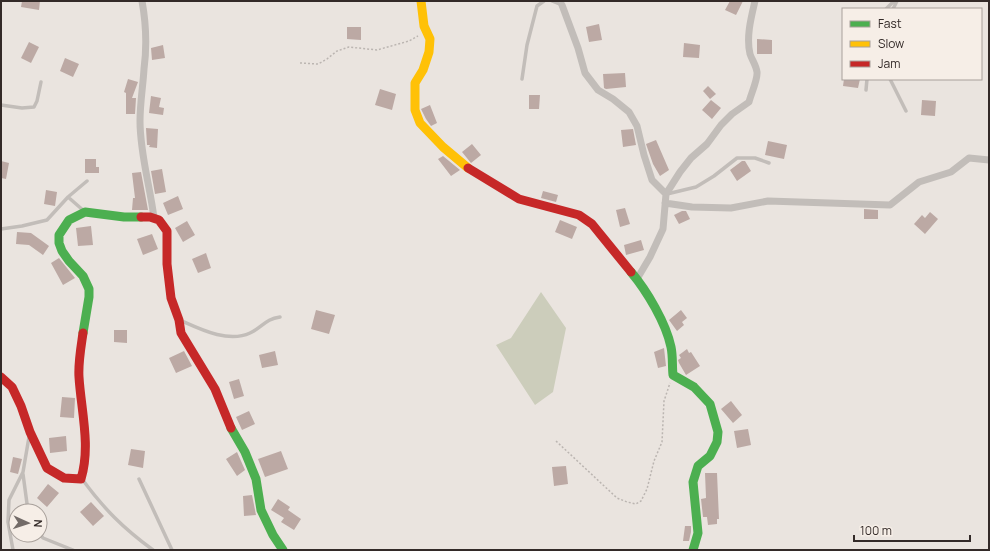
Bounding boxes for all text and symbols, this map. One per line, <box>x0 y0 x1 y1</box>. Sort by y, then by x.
legend <box>842 8 982 80</box>
text: Fast <box>878 15 902 32</box>
text: Slow <box>878 35 904 52</box>
text: Jam <box>878 55 900 72</box>
north arrow <box>8 503 48 543</box>
scale bar <box>854 517 970 543</box>
text: N <box>31 519 46 528</box>
text: 100 m <box>860 522 892 539</box>

